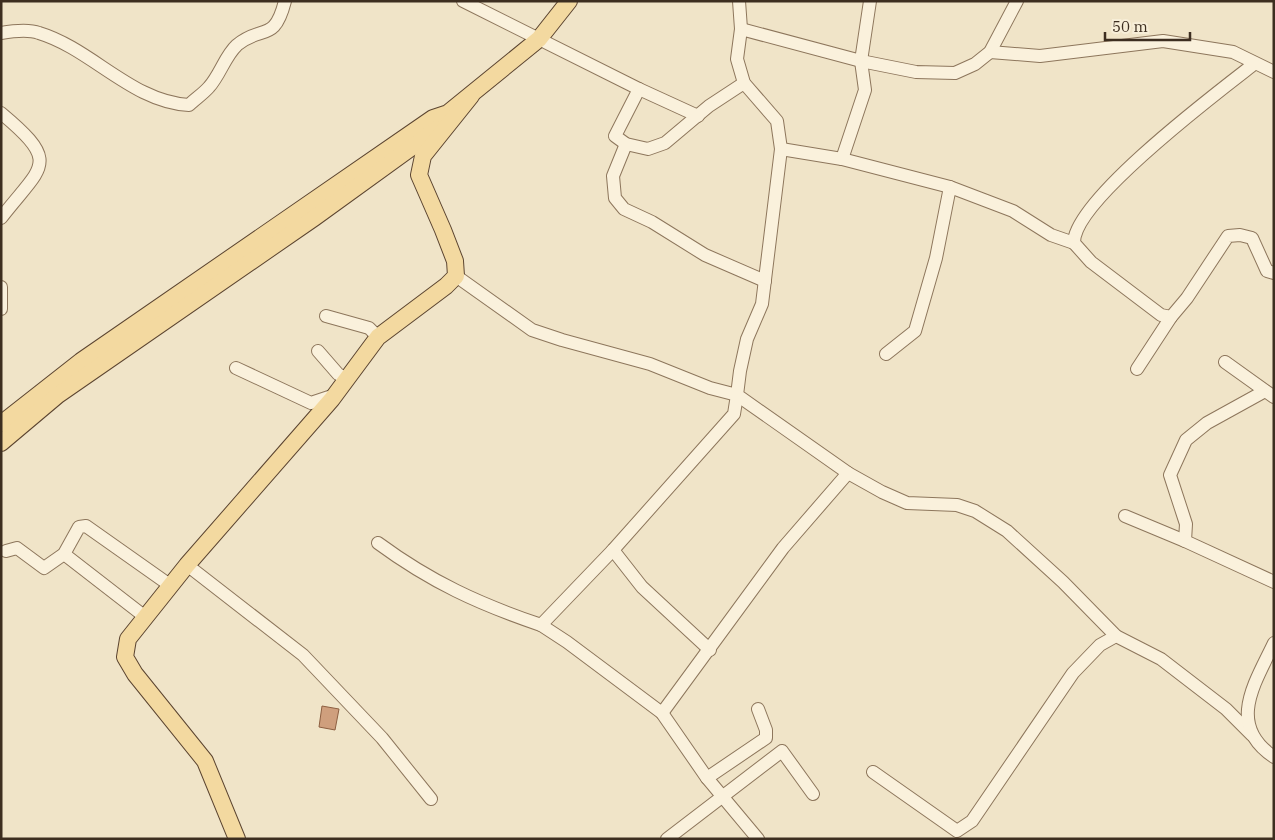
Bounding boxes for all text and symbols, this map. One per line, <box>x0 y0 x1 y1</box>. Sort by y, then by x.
scale bar <box>1105 10 1190 42</box>
text: 50 m <box>1112 17 1148 36</box>

